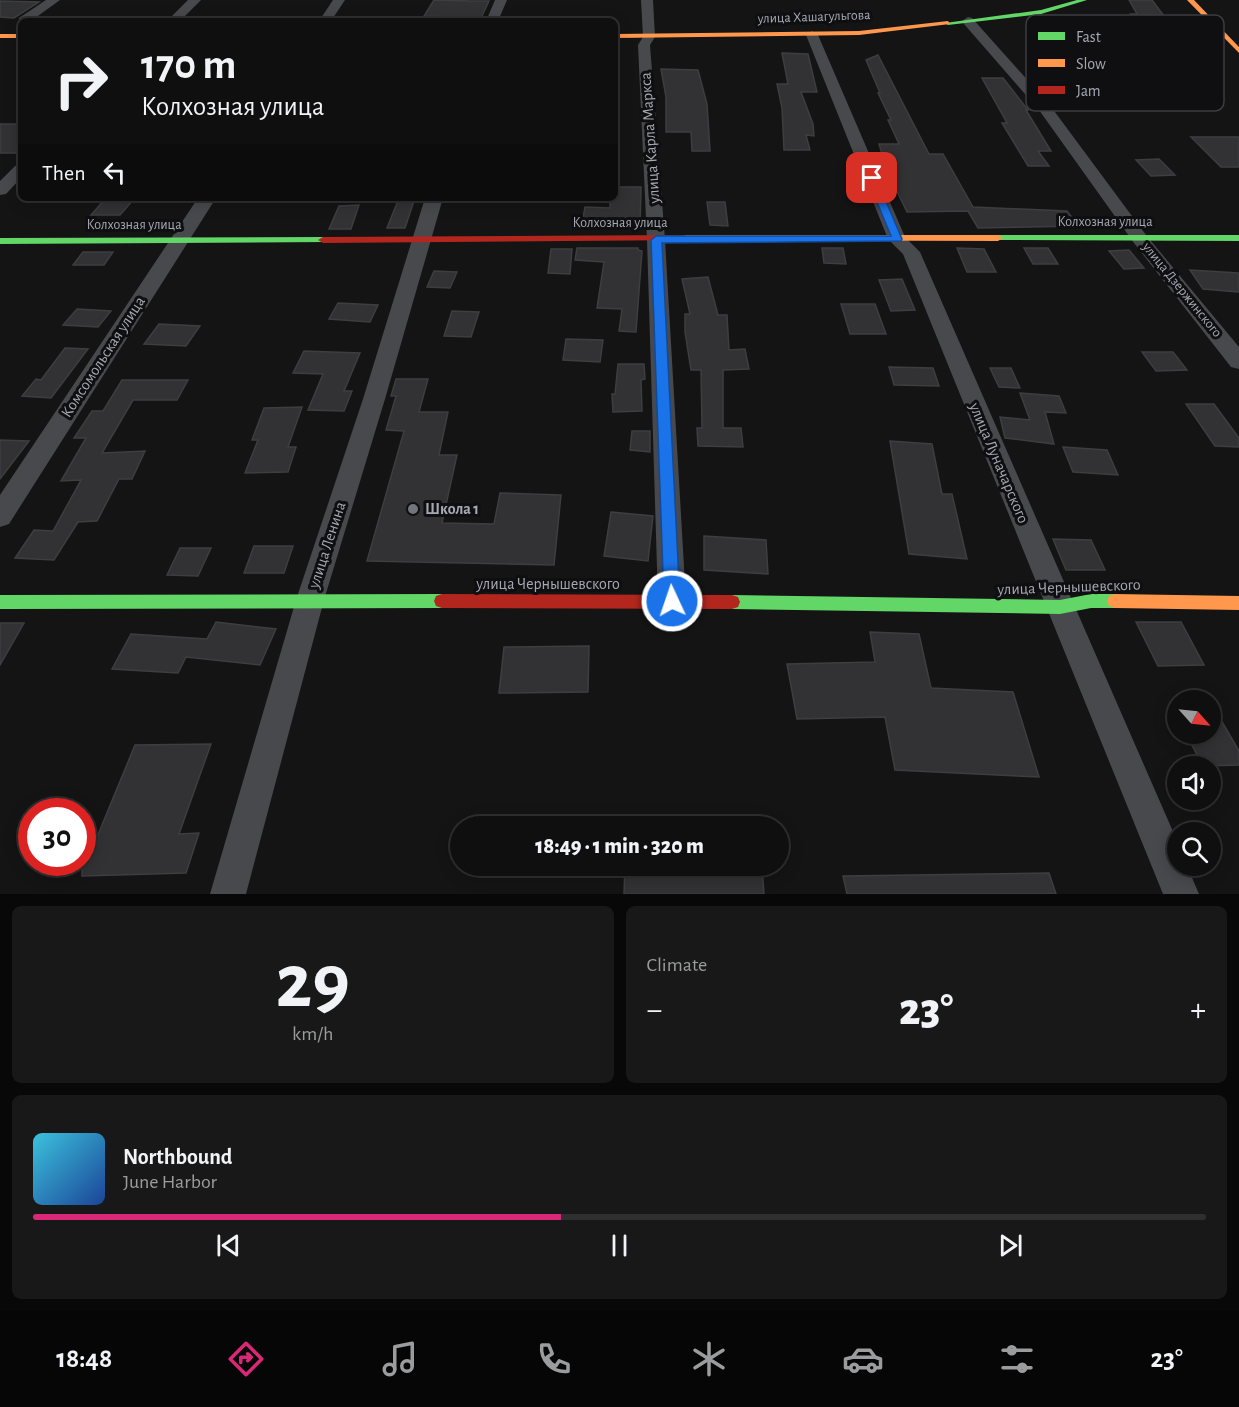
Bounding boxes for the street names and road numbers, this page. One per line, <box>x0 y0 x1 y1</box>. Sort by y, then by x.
street label: улица Хашагульгова <box>756 8 871 26</box>
street label: улица Карла Маркса <box>637 72 664 205</box>
street label: Колхозная улица <box>1057 215 1153 229</box>
street label: Колхозная улица <box>572 216 668 230</box>
street label: Колхозная улица <box>86 218 182 232</box>
street label: улица Дзержинского <box>1139 239 1224 340</box>
street label: Комсомольская улица <box>58 294 149 421</box>
street label: улица Луначарского <box>965 399 1032 526</box>
street label: улица Ленина <box>305 500 349 591</box>
street label: улица Чернышевского <box>475 576 620 593</box>
street label: улица Чернышевского <box>996 576 1141 599</box>

